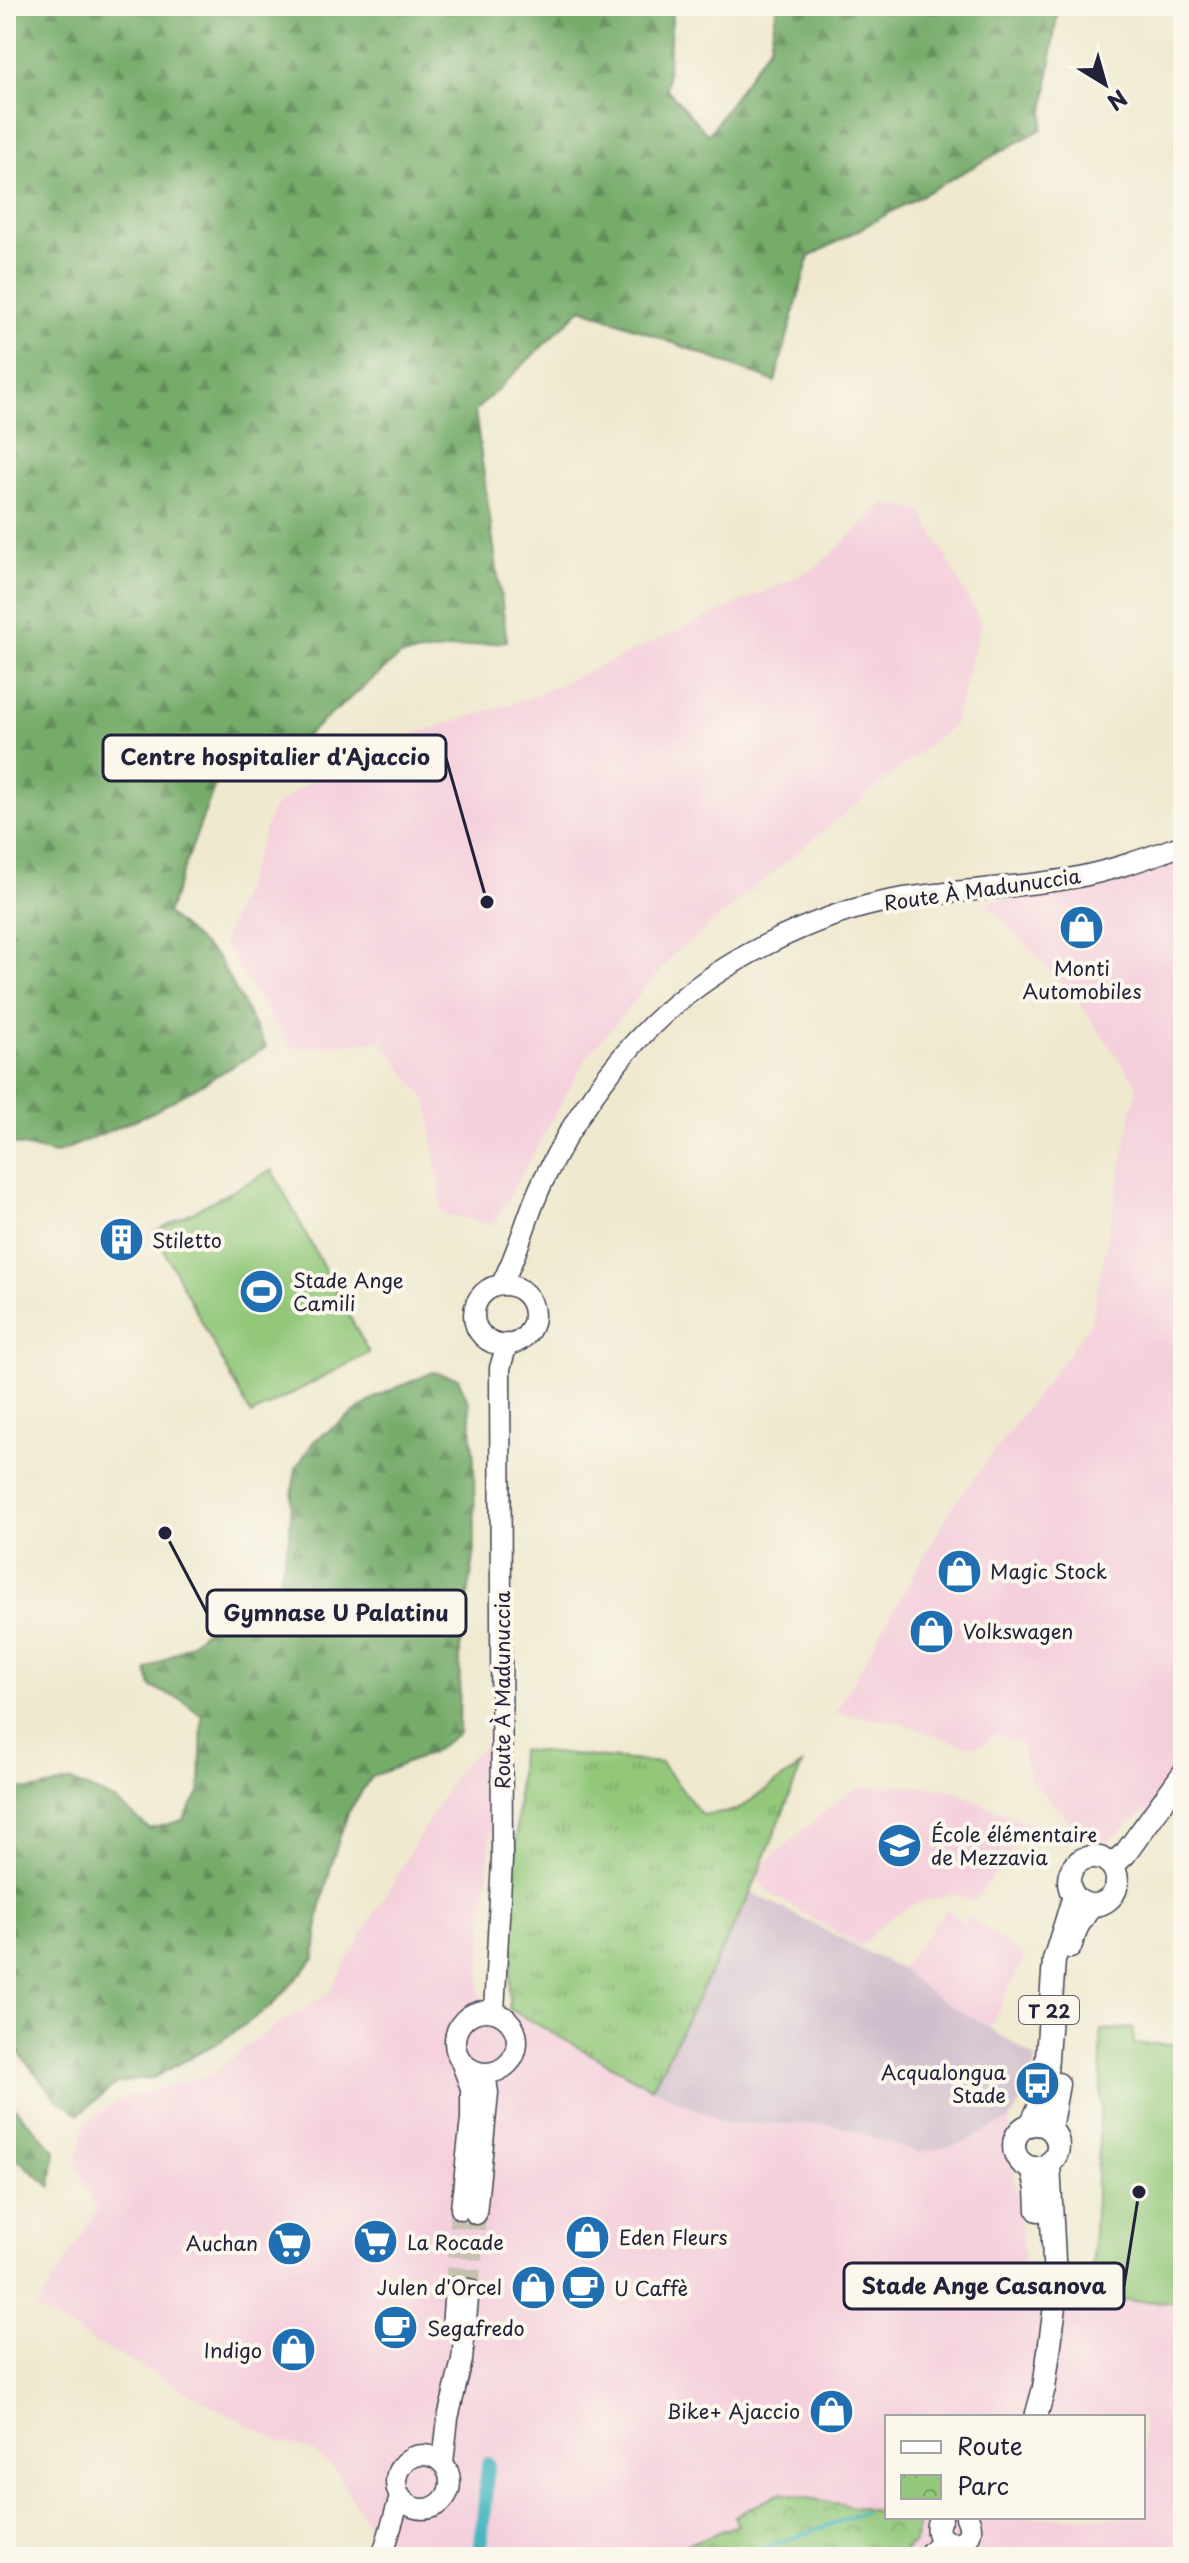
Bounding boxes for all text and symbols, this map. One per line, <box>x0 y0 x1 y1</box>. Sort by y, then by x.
north arrow <box>1065 44 1145 124</box>
text: N <box>1101 83 1135 120</box>
callout: Centre hospitalier d'Ajaccio <box>103 735 446 781</box>
text: Centre hospitalier d'Ajaccio <box>120 739 430 772</box>
street label: Route À Madunuccia <box>882 860 1083 918</box>
shop icon: Monti Automobiles <box>1058 904 1106 952</box>
place label: Monti Automobiles <box>1022 953 1142 1006</box>
building icon: Stiletto <box>97 1216 145 1264</box>
place label: Stiletto <box>152 1225 222 1255</box>
place label: Stade Ange Camili <box>293 1265 404 1318</box>
sports icon: Stade Ange Camili <box>238 1268 286 1316</box>
shop icon: Magic Stock <box>935 1547 983 1595</box>
place label: Magic Stock <box>990 1556 1107 1586</box>
callout: Gymnase U Palatinu <box>207 1590 466 1636</box>
street label: Route À Madunuccia <box>487 1590 517 1789</box>
text: Gymnase U Palatinu <box>223 1595 449 1628</box>
shop icon: Volkswagen <box>908 1607 956 1655</box>
place label: Volkswagen <box>963 1616 1073 1646</box>
place label: École élémentaire de Mezzavia <box>931 1819 1097 1872</box>
school or university icon: École élémentaire de Mezzavia <box>876 1822 924 1870</box>
road number: T 22 <box>1019 1996 1079 2024</box>
place label: Acqualongua Stade <box>881 2057 1007 2110</box>
bus stop icon: Acqualongua Stade <box>1013 2059 1061 2107</box>
shop icon: Eden Fleurs <box>564 2213 612 2261</box>
supermarket icon: La Rocade <box>352 2218 400 2266</box>
supermarket icon: Auchan <box>265 2219 313 2267</box>
place label: Eden Fleurs <box>619 2222 728 2252</box>
place label: La Rocade <box>407 2227 504 2257</box>
place label: Auchan <box>186 2228 258 2258</box>
shop icon: Julen d'Orcel <box>509 2263 557 2311</box>
callout: Stade Ange Casanova <box>844 2263 1124 2309</box>
cafe icon: U Caffè <box>559 2264 607 2312</box>
text: Stade Ange Casanova <box>862 2268 1106 2301</box>
place label: Julen d'Orcel <box>377 2272 502 2302</box>
place label: U Caffè <box>614 2273 688 2303</box>
cafe icon: Segafredo <box>372 2304 420 2352</box>
place label: Segafredo <box>427 2313 525 2343</box>
shop icon: Indigo <box>269 2326 317 2374</box>
place label: Indigo <box>204 2335 262 2365</box>
shop icon: Bike+ Ajaccio <box>807 2387 855 2435</box>
place label: Bike+ Ajaccio <box>667 2396 800 2426</box>
legend <box>885 2415 1145 2519</box>
text: Route <box>957 2427 1023 2463</box>
text: Parc <box>957 2467 1009 2503</box>

